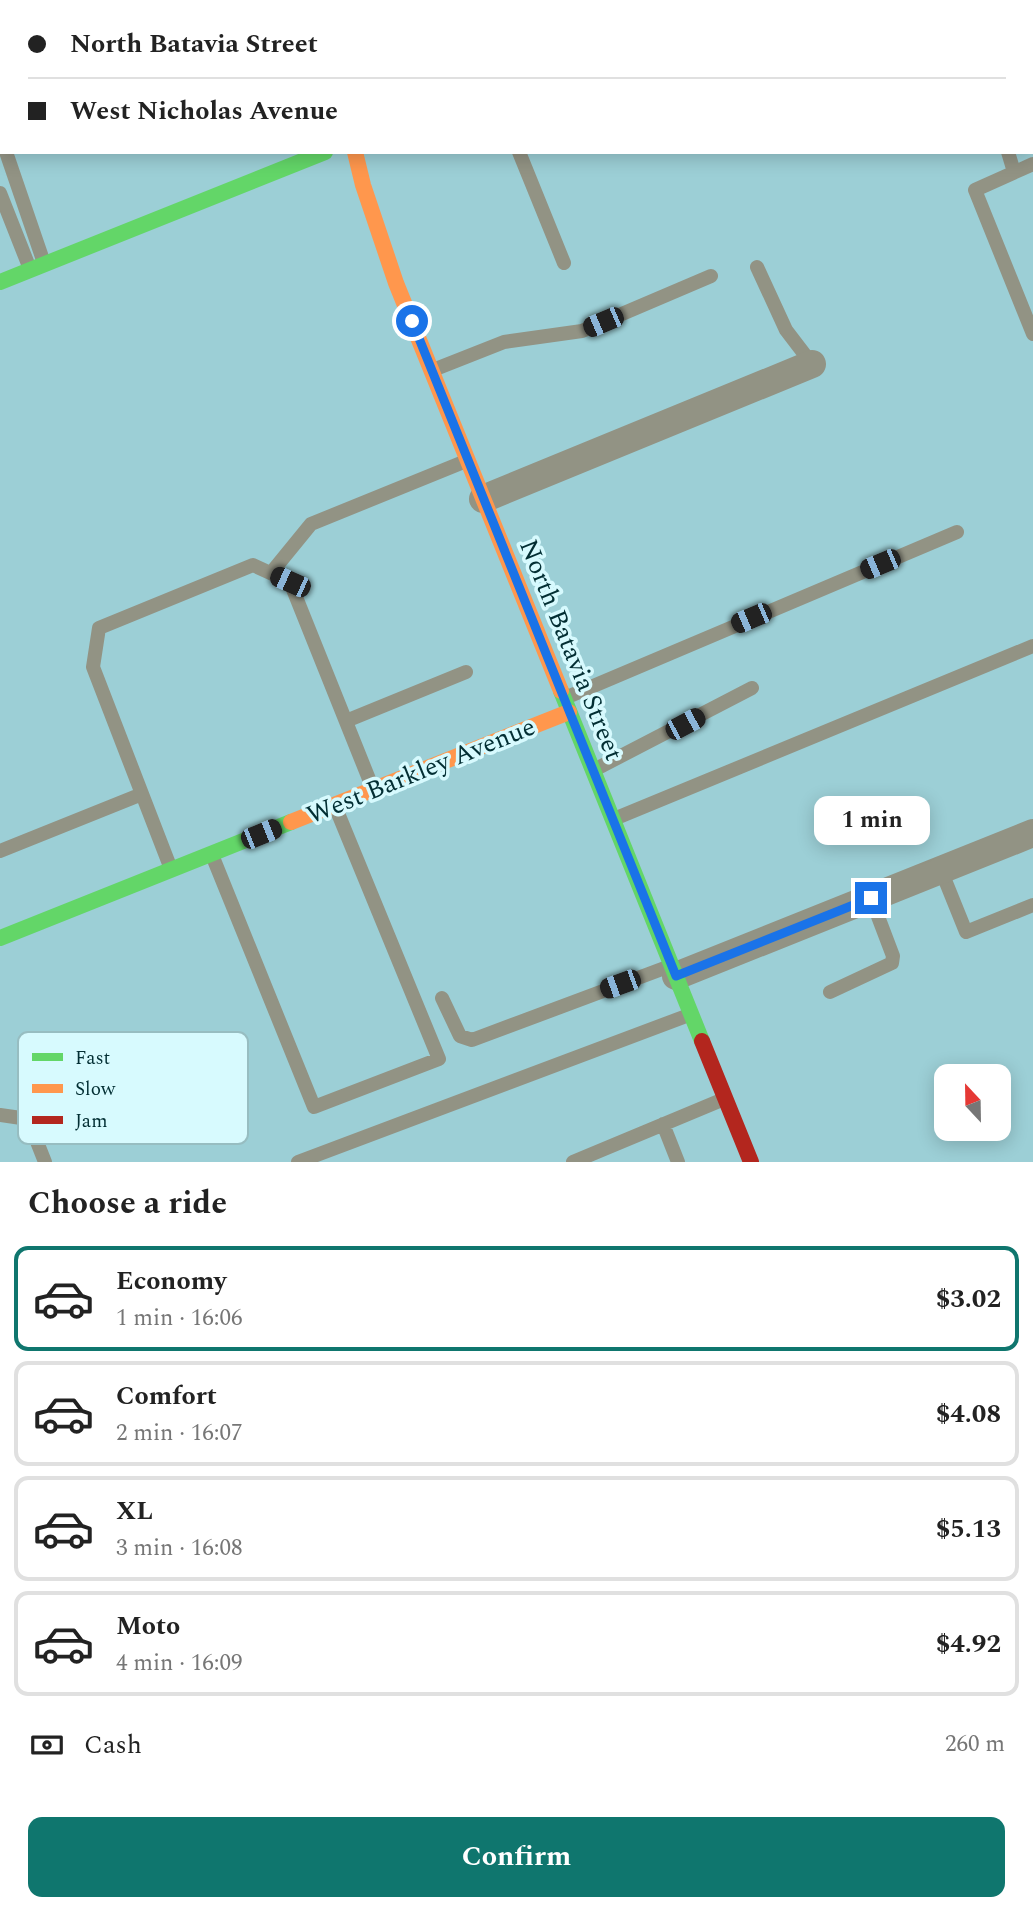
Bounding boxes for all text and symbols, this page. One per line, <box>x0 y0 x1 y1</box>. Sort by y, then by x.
text: North Batavia Street <box>70 24 318 64</box>
text: West Nicholas Avenue <box>70 91 338 131</box>
car <box>580 304 627 340</box>
route start <box>396 305 428 337</box>
street label: North Batavia Street <box>508 533 634 767</box>
car <box>857 546 904 582</box>
car <box>267 564 314 600</box>
car <box>728 600 775 636</box>
car <box>662 705 709 743</box>
street label: West Barkley Avenue <box>301 707 541 835</box>
callout: 1 min <box>813 796 929 846</box>
text: 1 min <box>841 803 903 838</box>
car <box>238 816 285 852</box>
route end <box>855 882 887 914</box>
car <box>597 967 644 1001</box>
legend <box>18 1032 248 1144</box>
text: Fast <box>75 1044 111 1073</box>
north arrow <box>934 1064 1012 1141</box>
map controls <box>934 1064 1011 1141</box>
text: Slow <box>75 1075 116 1104</box>
text: Jam <box>75 1107 107 1136</box>
text: Choose a ride <box>28 1179 227 1228</box>
text: Economy <box>116 1261 226 1301</box>
icon: car <box>32 1267 95 1330</box>
text: $3.02 <box>936 1279 1001 1319</box>
text: 1 min · 16:06 <box>116 1301 243 1336</box>
text: Comfort <box>116 1376 217 1416</box>
icon: car <box>32 1382 95 1445</box>
text: $4.08 <box>936 1394 1001 1434</box>
text: 2 min · 16:07 <box>116 1416 243 1451</box>
text: XL <box>116 1491 153 1531</box>
icon: car <box>32 1497 95 1560</box>
text: $5.13 <box>936 1509 1001 1549</box>
text: 3 min · 16:08 <box>116 1531 243 1566</box>
text: Moto <box>116 1606 180 1646</box>
icon: car <box>32 1612 95 1675</box>
text: $4.92 <box>936 1624 1001 1664</box>
text: 4 min · 16:09 <box>116 1646 243 1681</box>
text: Cash <box>84 1725 142 1765</box>
icon: cash <box>28 1726 66 1764</box>
text: 260 m <box>945 1727 1005 1762</box>
button: Confirm <box>28 1817 1005 1897</box>

